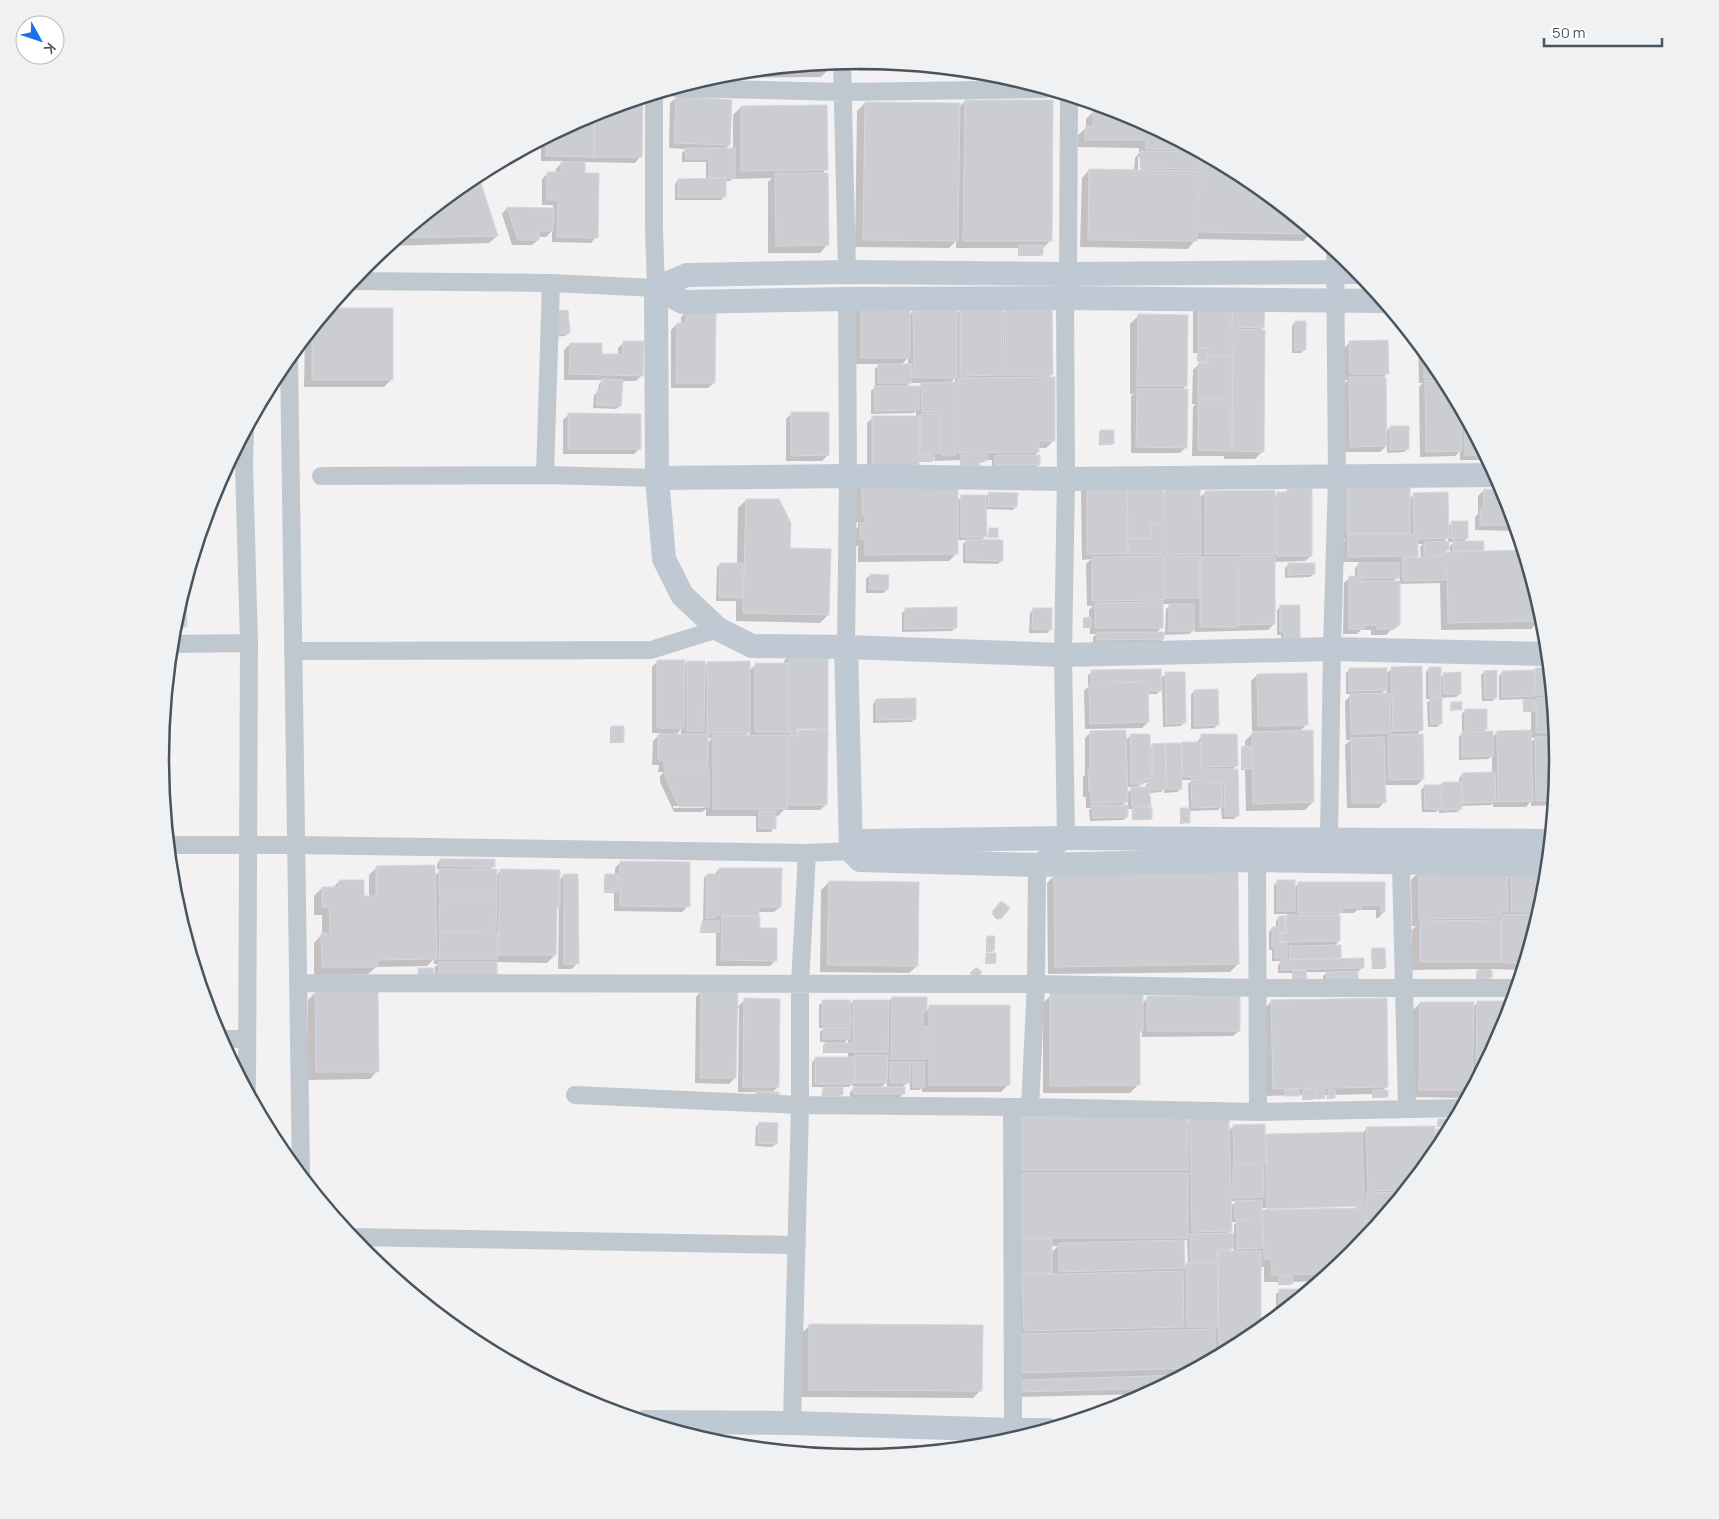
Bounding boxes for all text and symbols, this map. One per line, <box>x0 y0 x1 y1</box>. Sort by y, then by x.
north arrow <box>15 15 65 65</box>
scale bar <box>1544 15 1662 47</box>
text: 50 m <box>1552 22 1586 43</box>
text: K <box>40 39 61 59</box>

